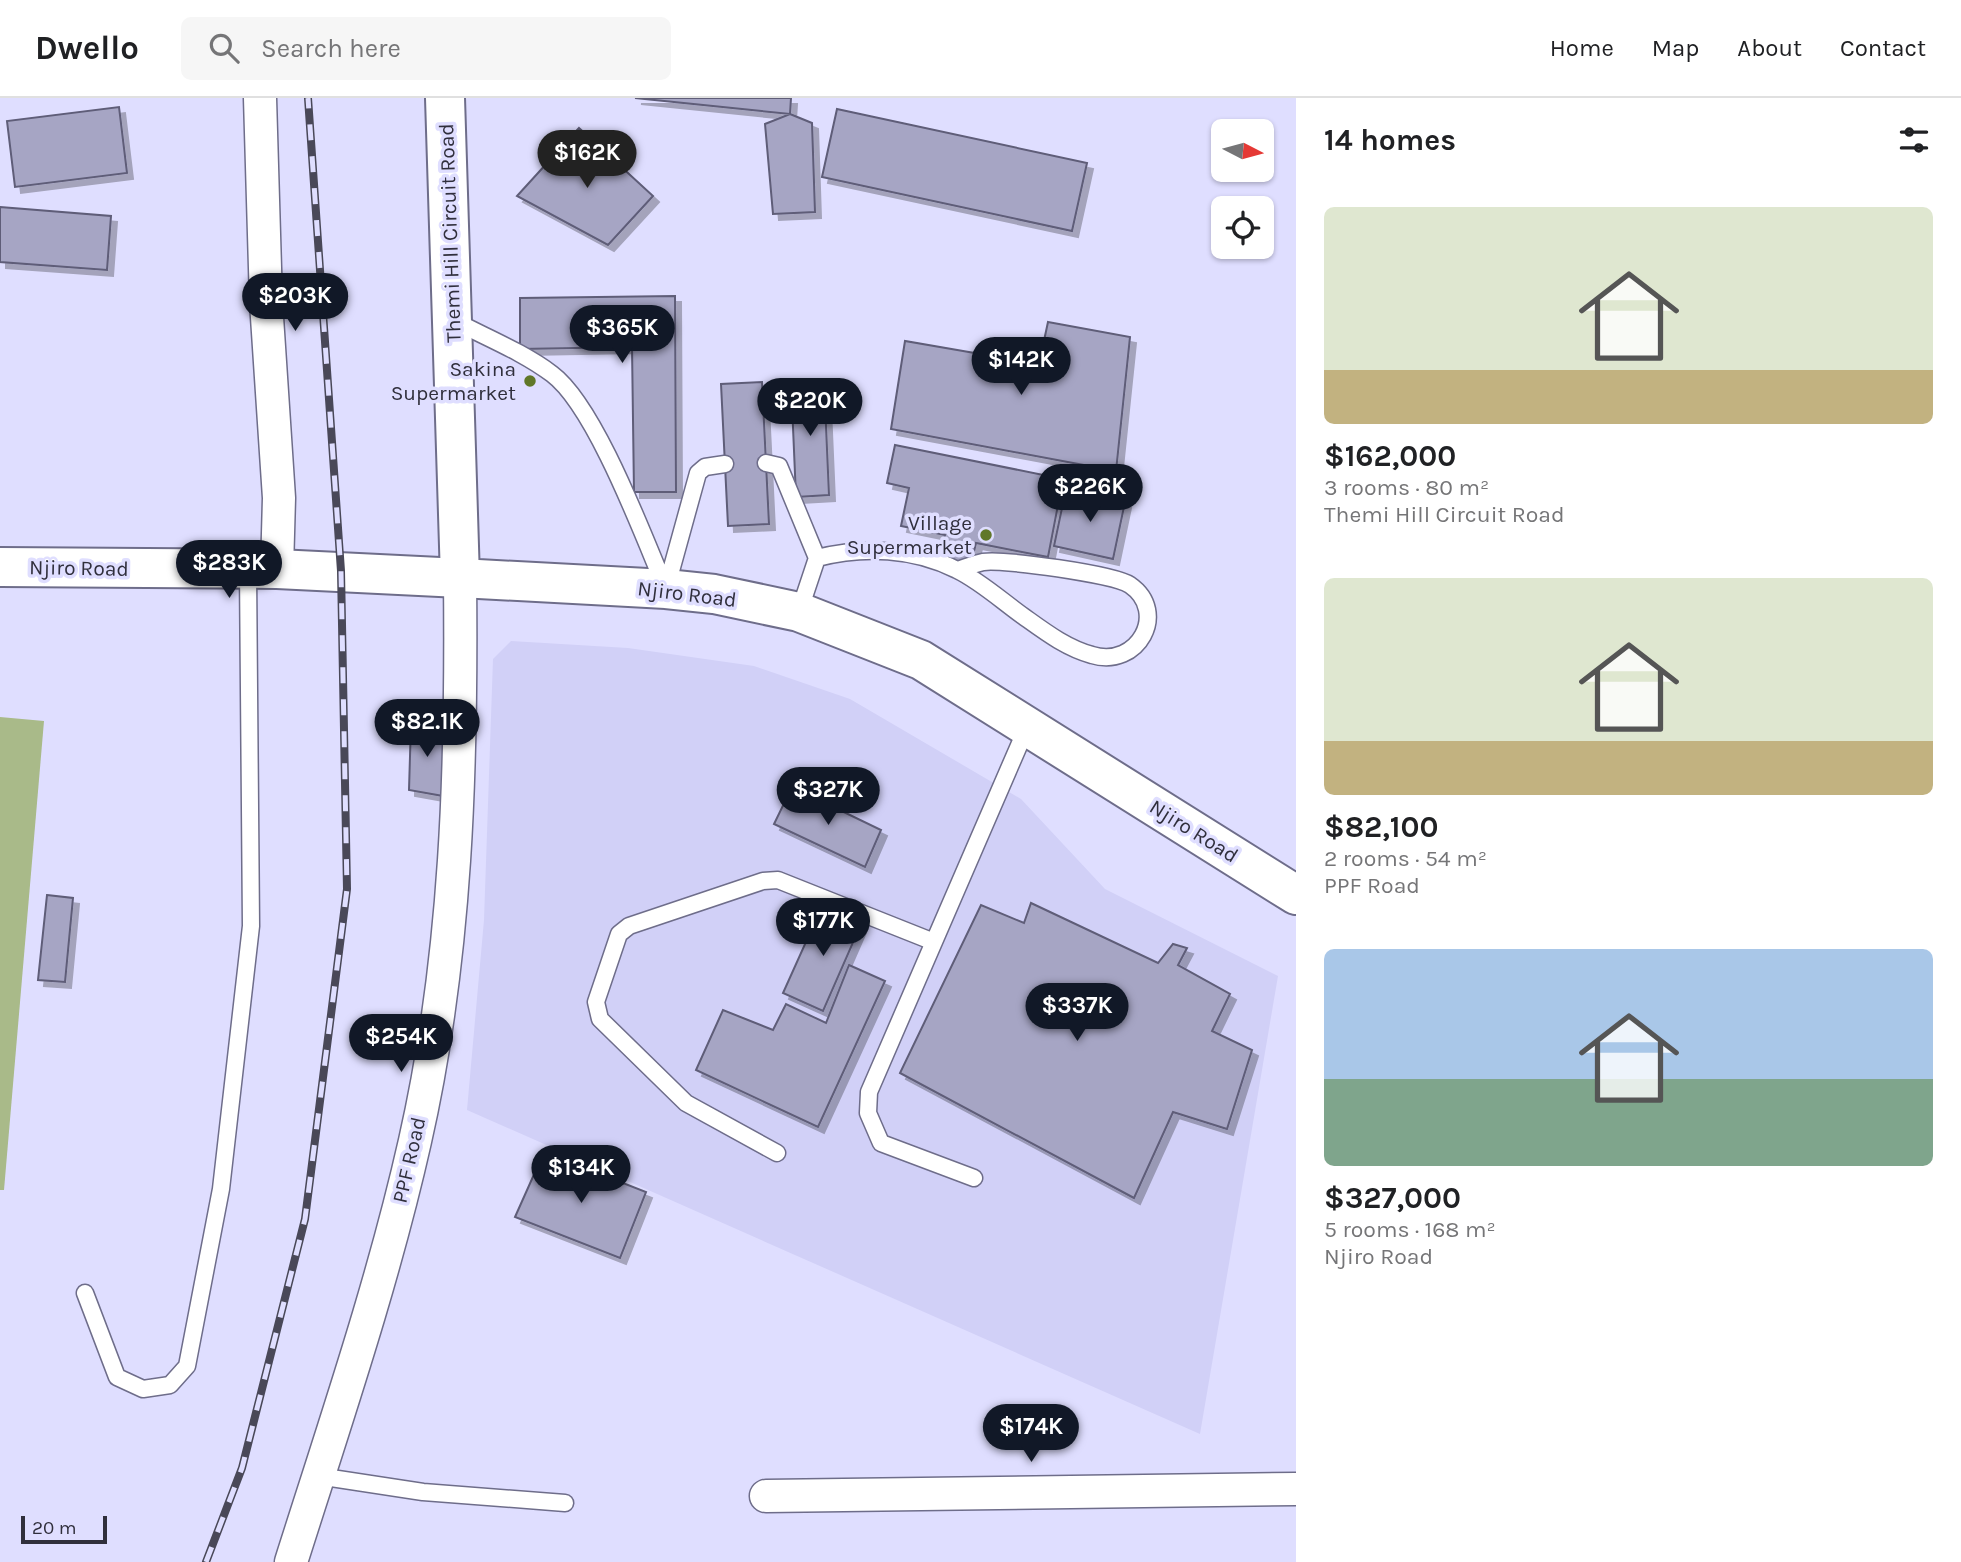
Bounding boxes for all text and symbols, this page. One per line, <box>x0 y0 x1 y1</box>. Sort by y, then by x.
search box <box>181 17 671 80</box>
text: Dwello <box>35 29 139 67</box>
icon: search <box>205 29 243 67</box>
text: Search here <box>261 33 401 64</box>
text: Home <box>1550 34 1614 62</box>
text: Map <box>1652 34 1699 62</box>
text: About <box>1737 34 1802 62</box>
text: Contact <box>1840 34 1926 62</box>
north arrow <box>1211 119 1274 182</box>
map controls <box>1211 119 1274 259</box>
icon: filters <box>1895 121 1933 159</box>
text: 14 homes <box>1324 122 1456 158</box>
street label: Themi Hill Circuit Road <box>434 123 466 343</box>
pin: $162K <box>538 130 636 190</box>
text: $162K <box>554 139 620 166</box>
button: locate <box>1211 196 1274 259</box>
icon: home <box>1566 253 1692 379</box>
pin: $203K <box>246 274 344 333</box>
text: $203K <box>258 282 332 309</box>
pin: $365K <box>573 306 671 365</box>
text: $365K <box>586 314 658 341</box>
pin: $142K <box>972 338 1070 397</box>
text: $142K <box>988 346 1054 373</box>
place label: Sakina Supermarket <box>391 357 516 405</box>
marker: Sakina Supermarket <box>522 373 538 389</box>
pin: $220K <box>761 378 859 438</box>
text: $220K <box>773 387 847 414</box>
text: $162,000 <box>1324 438 1456 474</box>
pin: $226K <box>1041 464 1139 524</box>
text: $226K <box>1054 473 1126 500</box>
text: 3 rooms · 80 m² <box>1324 474 1489 501</box>
text: Themi Hill Circuit Road <box>1324 501 1565 528</box>
place label: Village Supermarket <box>847 511 972 559</box>
marker: Village Supermarket <box>978 527 994 543</box>
pin: $283K <box>180 540 278 600</box>
text: $283K <box>192 549 266 576</box>
street label: Njiro Road <box>29 555 129 581</box>
street label: Njiro Road <box>636 576 738 612</box>
icon: home <box>1566 624 1692 750</box>
pin: $82.1K <box>370 700 484 759</box>
text: $82.1K <box>391 708 463 735</box>
pin: $327K <box>779 768 877 827</box>
text: $327K <box>793 776 863 803</box>
street label: Njiro Road <box>1145 794 1243 868</box>
text: $82,100 <box>1324 809 1438 845</box>
text: 2 rooms · 54 m² <box>1324 845 1487 872</box>
text: PPF Road <box>1324 872 1420 899</box>
pin: $177K <box>774 898 872 958</box>
text: $177K <box>792 907 854 934</box>
pin: $337K <box>1028 984 1126 1043</box>
text: $337K <box>1042 992 1112 1019</box>
icon: home <box>1566 995 1692 1121</box>
pin: $254K <box>352 1014 450 1074</box>
text: $254K <box>365 1023 437 1050</box>
street label: PPF Road <box>387 1115 431 1205</box>
pin: $134K <box>532 1146 630 1205</box>
text: $134K <box>547 1154 615 1181</box>
text: $327,000 <box>1324 1180 1461 1216</box>
text: 5 rooms · 168 m² <box>1324 1216 1496 1243</box>
text: Njiro Road <box>1324 1243 1433 1270</box>
pin: $174K <box>982 1404 1080 1464</box>
text: $174K <box>999 1413 1063 1440</box>
scale bar <box>21 1513 107 1545</box>
text: 20 m <box>32 1517 77 1539</box>

